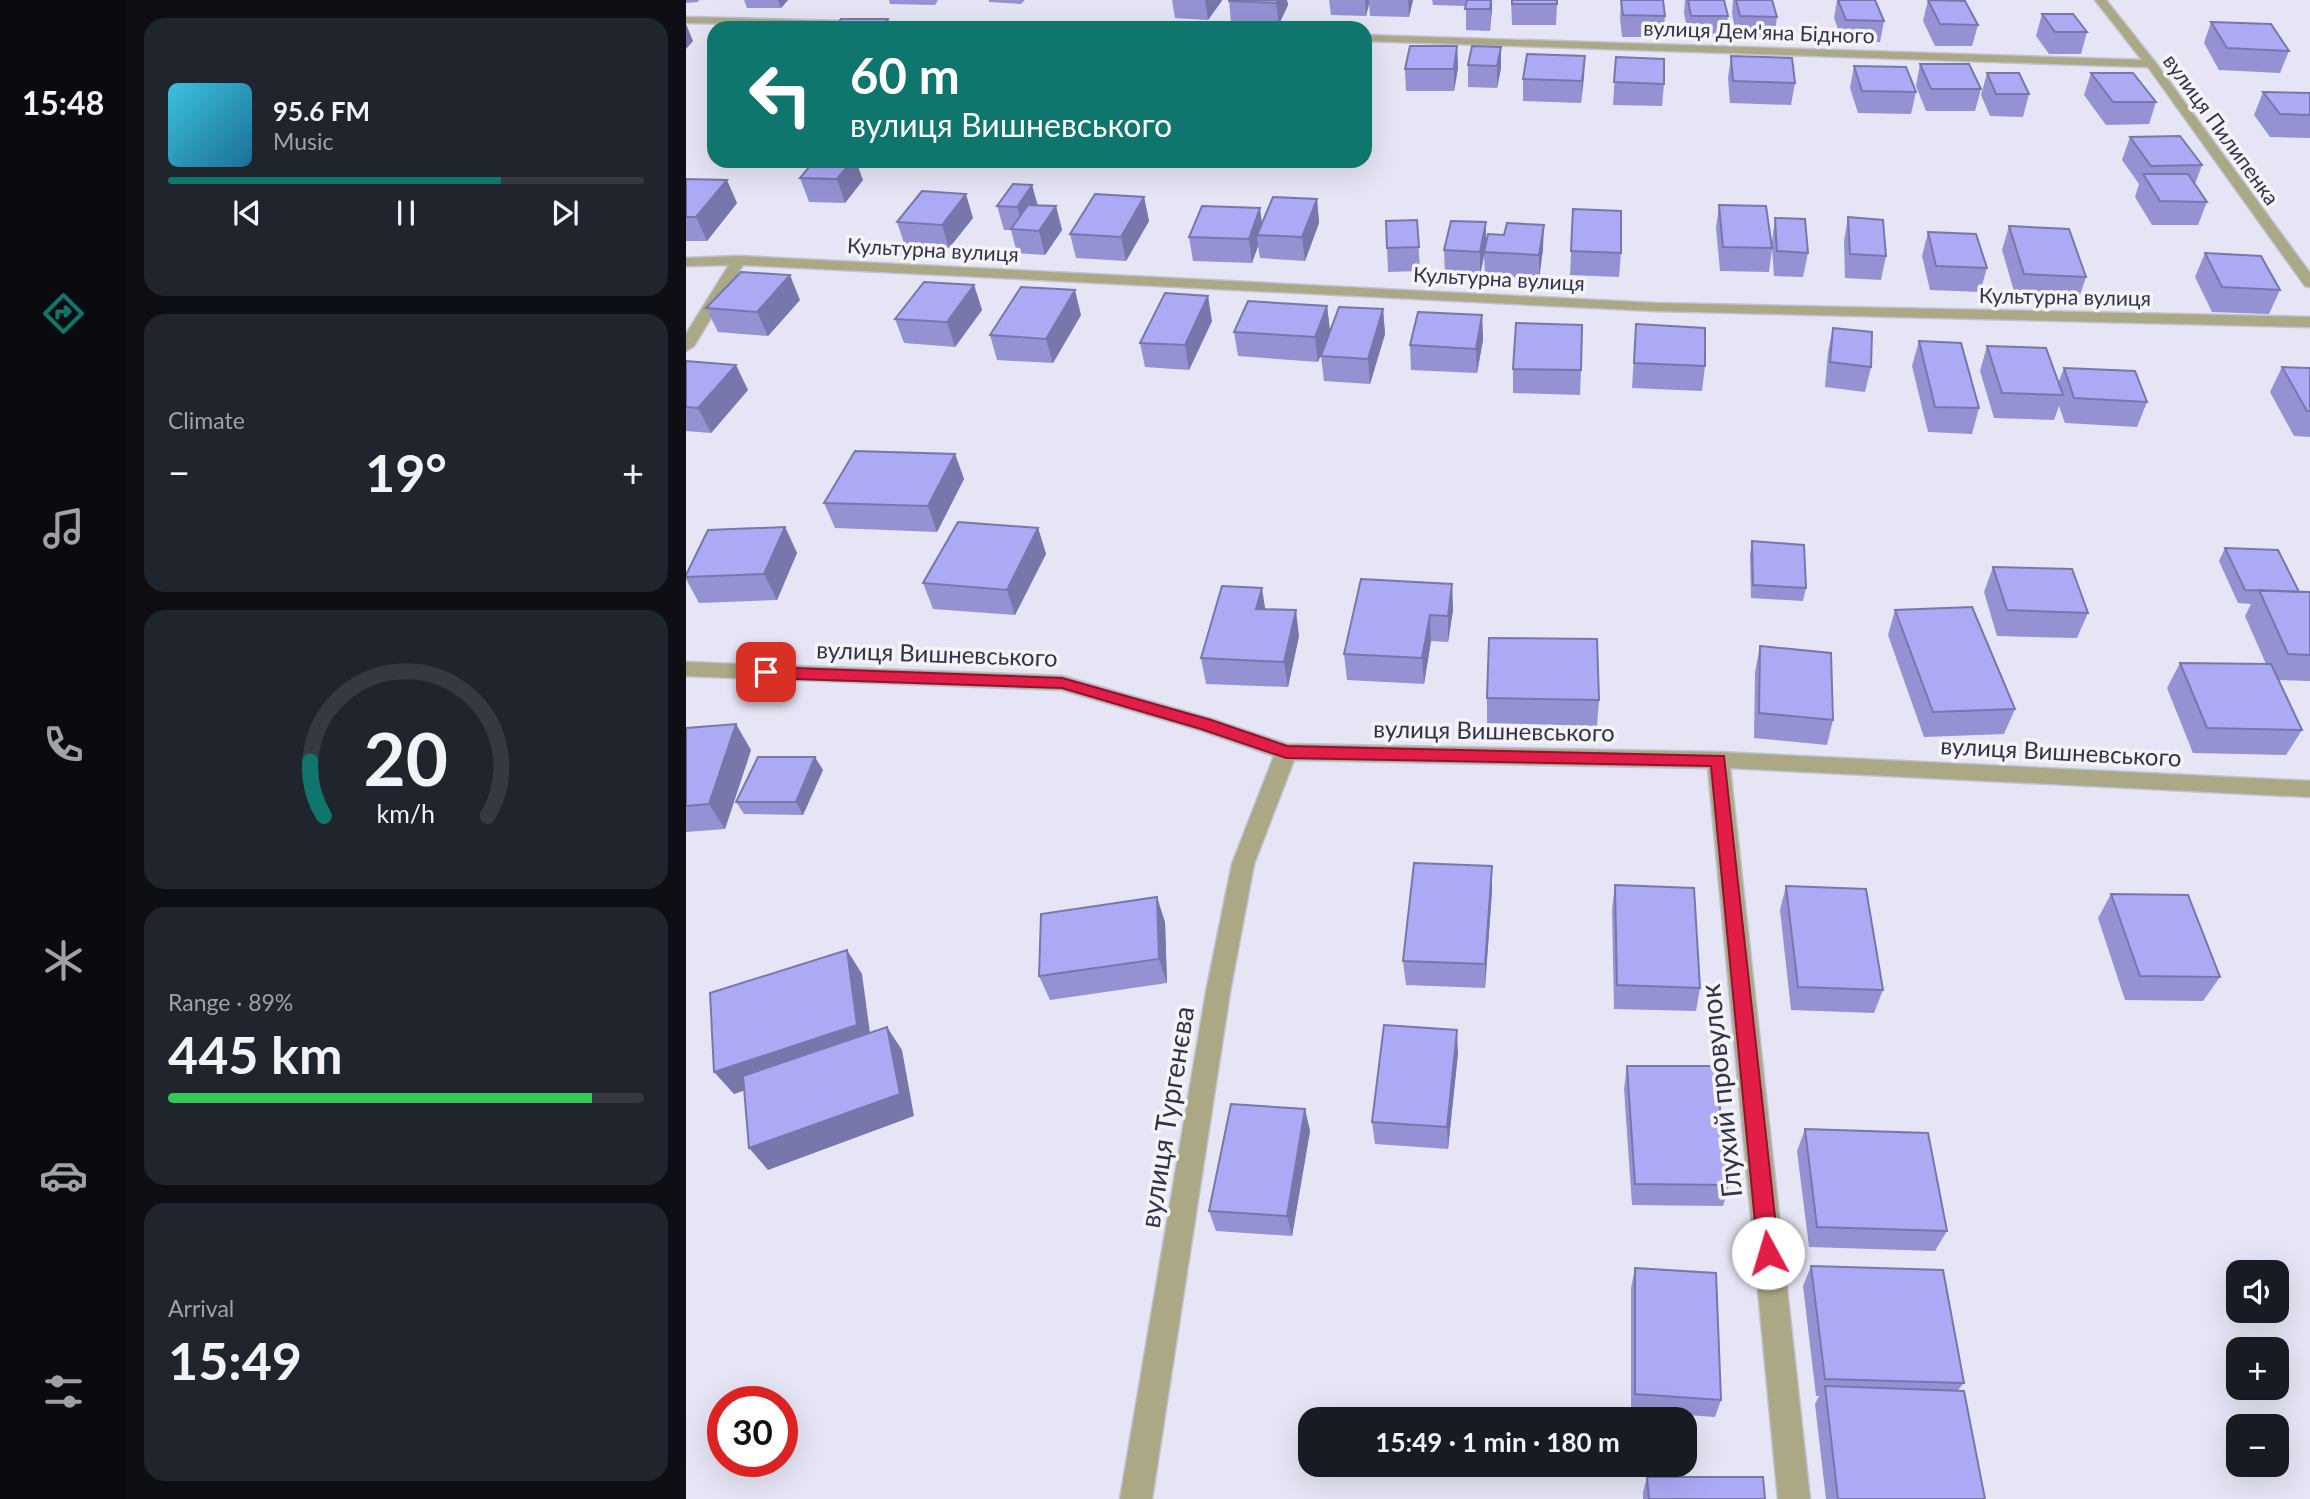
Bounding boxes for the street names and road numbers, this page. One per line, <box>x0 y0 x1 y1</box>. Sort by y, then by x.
street label: вулиця Дем'яна Бідного <box>1643 14 1875 48</box>
street label: вулиця Пилипенка <box>2159 49 2285 209</box>
street label: Культурна вулиця <box>846 232 1020 266</box>
street label: Культурна вулиця <box>1412 261 1586 295</box>
street label: Культурна вулиця <box>1979 282 2151 310</box>
street label: вулиця Вишневського <box>816 634 1058 672</box>
street label: вулиця Вишневського <box>1373 713 1615 747</box>
street label: вулиця Вишневського <box>1940 730 2182 772</box>
street label: Глухий провулок <box>1692 982 1748 1199</box>
street label: вулиця Тургенєва <box>1132 1004 1200 1230</box>

